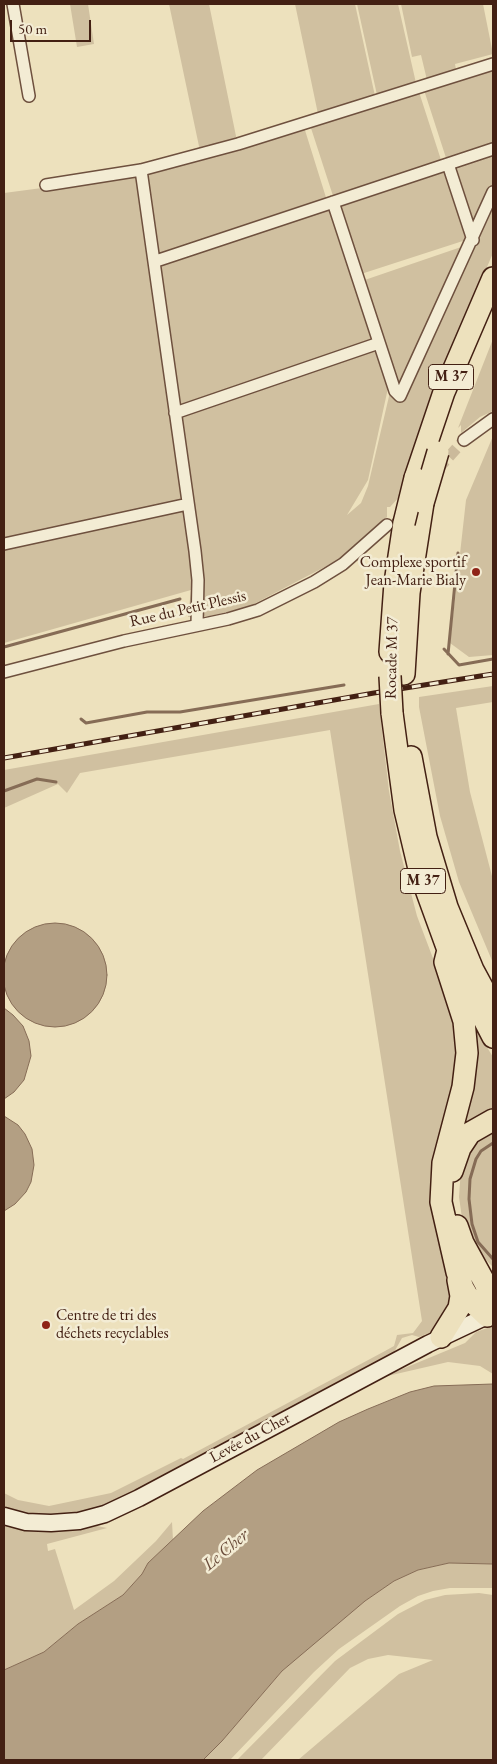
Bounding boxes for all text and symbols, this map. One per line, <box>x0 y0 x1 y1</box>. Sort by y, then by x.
scale bar <box>12 10 94 42</box>
text: 50 m <box>18 19 47 38</box>
road number: M 37 <box>428 364 474 390</box>
place label: Complexe sportif Jean-Marie Bialy <box>360 553 466 591</box>
marker: Complexe sportif Jean-Marie Bialy <box>470 566 482 578</box>
street label: Rue du Petit Plessis <box>128 586 248 632</box>
street label: Rocade M 37 <box>382 617 402 699</box>
road number: M 37 <box>400 868 446 894</box>
place label: Centre de tri des déchets recyclables <box>56 1306 169 1344</box>
marker: Centre de tri des déchets recyclables <box>40 1319 52 1331</box>
street label: Levée du Cher <box>206 1409 294 1467</box>
water label: Le Cher <box>199 1525 253 1575</box>

